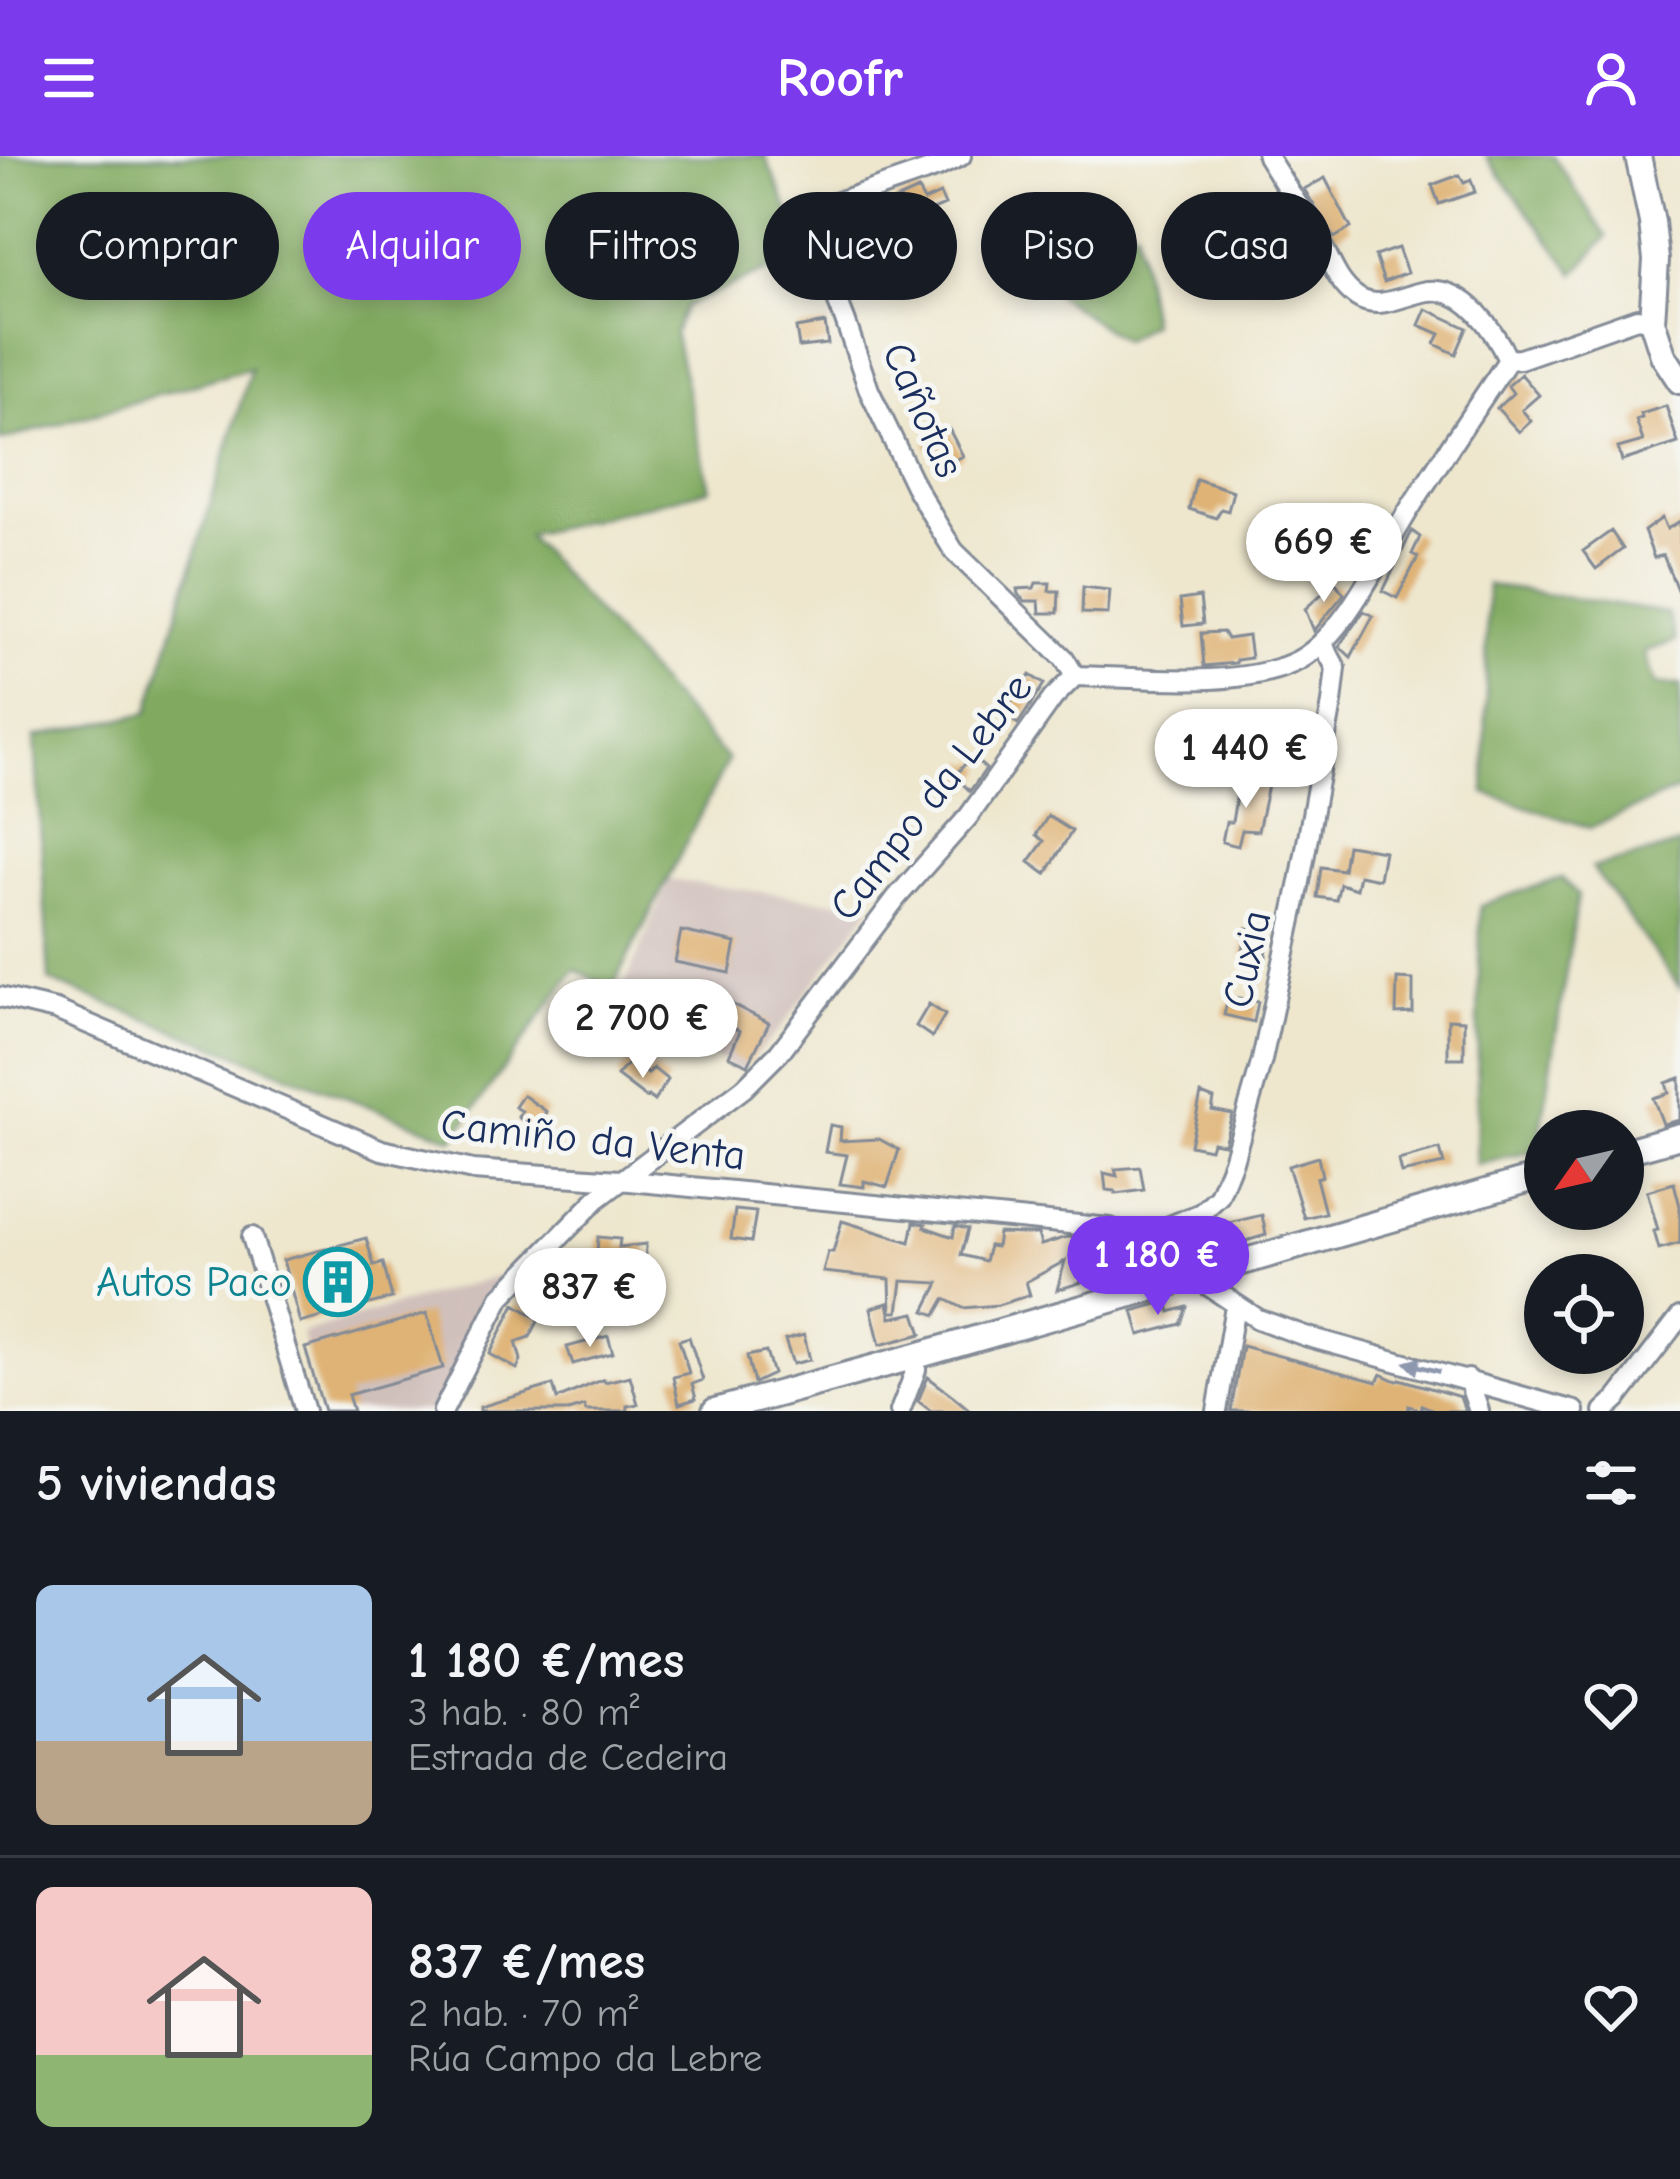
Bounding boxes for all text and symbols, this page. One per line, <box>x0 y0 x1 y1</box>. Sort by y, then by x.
icon: menu <box>36 45 102 111</box>
icon: person <box>1578 45 1644 111</box>
text: Roofr <box>777 47 903 110</box>
chip: Comprar <box>36 192 279 300</box>
chip: Alquilar <box>303 192 521 300</box>
chip: Filtros <box>545 192 739 300</box>
chip: Nuevo <box>763 192 957 300</box>
chip: Piso <box>981 192 1137 300</box>
chip: Casa <box>1161 192 1332 300</box>
street label: Cañotas <box>872 335 974 485</box>
pin: 669 € <box>1240 503 1408 605</box>
text: 669 € <box>1273 519 1375 564</box>
street label: Campo da Lebre <box>820 664 1042 930</box>
pin: 1 440 € <box>1135 709 1357 811</box>
text: 1 440 € <box>1182 725 1310 770</box>
street label: Cuxia <box>1213 906 1281 1012</box>
pin: 2 700 € <box>532 979 754 1081</box>
text: 2 700 € <box>575 995 711 1040</box>
street label: Camiño da Venta <box>438 1100 748 1180</box>
north arrow <box>1524 1110 1644 1230</box>
map controls <box>1524 1110 1644 1374</box>
pin: 1 180 € <box>1047 1216 1269 1318</box>
text: 1 180 € <box>1094 1232 1222 1277</box>
building icon: Autos Paco <box>303 1247 373 1317</box>
pin: 837 € <box>506 1248 674 1350</box>
button: locate <box>1524 1254 1644 1374</box>
place label: Autos Paco <box>96 1258 292 1307</box>
text: 837 € <box>541 1264 639 1309</box>
one-way arrow <box>1404 1357 1441 1376</box>
icon: filters <box>1578 1450 1644 1516</box>
text: 5 viviendas <box>36 1454 276 1513</box>
text: 1 180 €/mes <box>408 1631 684 1690</box>
icon: home <box>132 1633 276 1777</box>
icon: heart <box>1578 1672 1644 1738</box>
text: 3 hab. · 80 m² <box>408 1690 639 1735</box>
text: Estrada de Cedeira <box>408 1735 728 1780</box>
text: 837 €/mes <box>408 1932 645 1991</box>
icon: home <box>132 1935 276 2079</box>
icon: heart <box>1578 1974 1644 2040</box>
text: 2 hab. · 70 m² <box>408 1991 638 2036</box>
text: Rúa Campo da Lebre <box>408 2036 762 2081</box>

